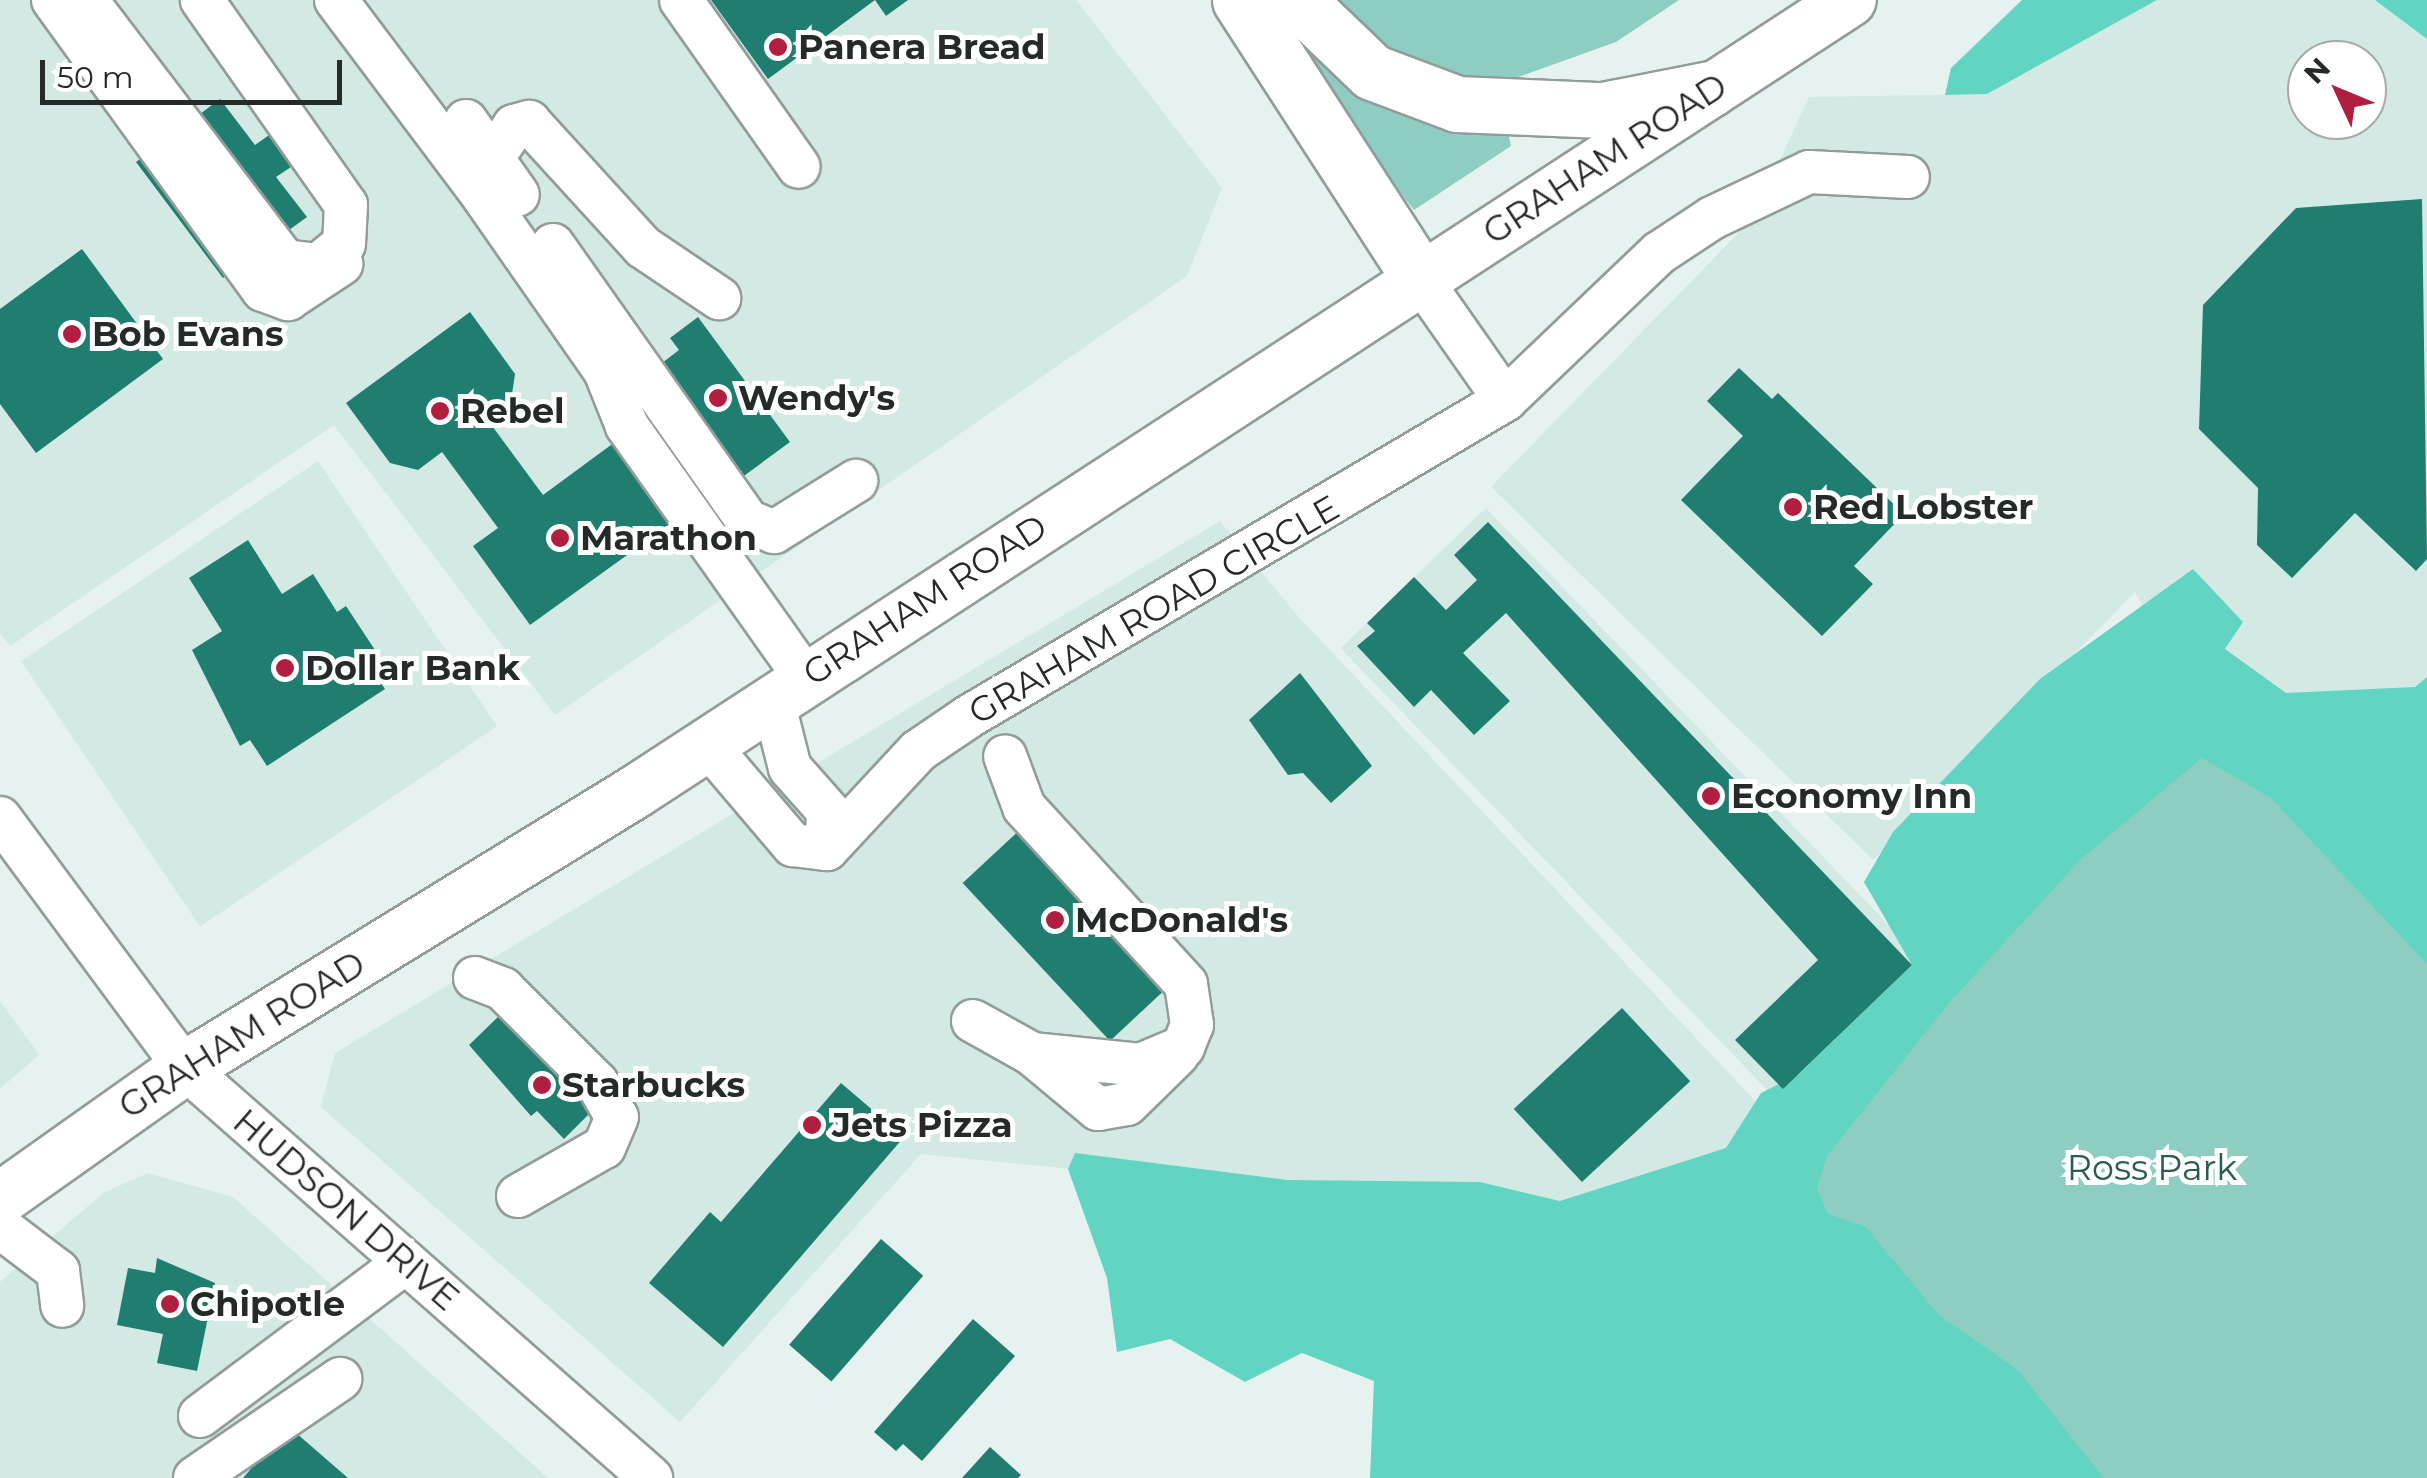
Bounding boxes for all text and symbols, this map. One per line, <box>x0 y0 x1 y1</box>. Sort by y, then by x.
place label: Panera Bread <box>798 26 1045 68</box>
marker: Panera Bread <box>767 36 789 58</box>
scale bar <box>45 40 348 102</box>
north arrow <box>2287 40 2387 140</box>
text: N <box>2297 51 2337 90</box>
text: 50 m <box>57 59 134 96</box>
street label: GRAHAM ROAD <box>1475 65 1735 253</box>
place label: Bob Evans <box>92 313 284 355</box>
marker: Bob Evans <box>61 323 83 345</box>
place label: Wendy's <box>738 377 895 419</box>
marker: Wendy's <box>707 387 729 409</box>
place label: Rebel <box>460 390 565 432</box>
marker: Rebel <box>429 400 451 422</box>
place label: Red Lobster <box>1813 486 2033 528</box>
street label: GRAHAM ROAD CIRCLE <box>961 487 1347 733</box>
marker: Red Lobster <box>1782 496 1804 518</box>
street label: GRAHAM ROAD <box>795 506 1055 694</box>
place label: Marathon <box>580 517 757 559</box>
marker: Marathon <box>549 527 571 549</box>
place label: Dollar Bank <box>305 647 520 689</box>
marker: Dollar Bank <box>274 657 296 679</box>
place label: Economy Inn <box>1731 775 1972 817</box>
marker: Economy Inn <box>1700 785 1722 807</box>
place label: McDonald's <box>1075 899 1288 941</box>
marker: McDonald's <box>1044 909 1066 931</box>
street label: GRAHAM ROAD <box>111 942 373 1128</box>
place label: Starbucks <box>562 1064 745 1106</box>
marker: Starbucks <box>531 1074 553 1096</box>
street label: HUDSON DRIVE <box>225 1101 467 1319</box>
place label: Jets Pizza <box>832 1104 1012 1146</box>
marker: Jets Pizza <box>801 1114 823 1136</box>
park label: Ross Park <box>2067 1147 2237 1189</box>
place label: Chipotle <box>190 1283 345 1325</box>
marker: Chipotle <box>159 1293 181 1315</box>

